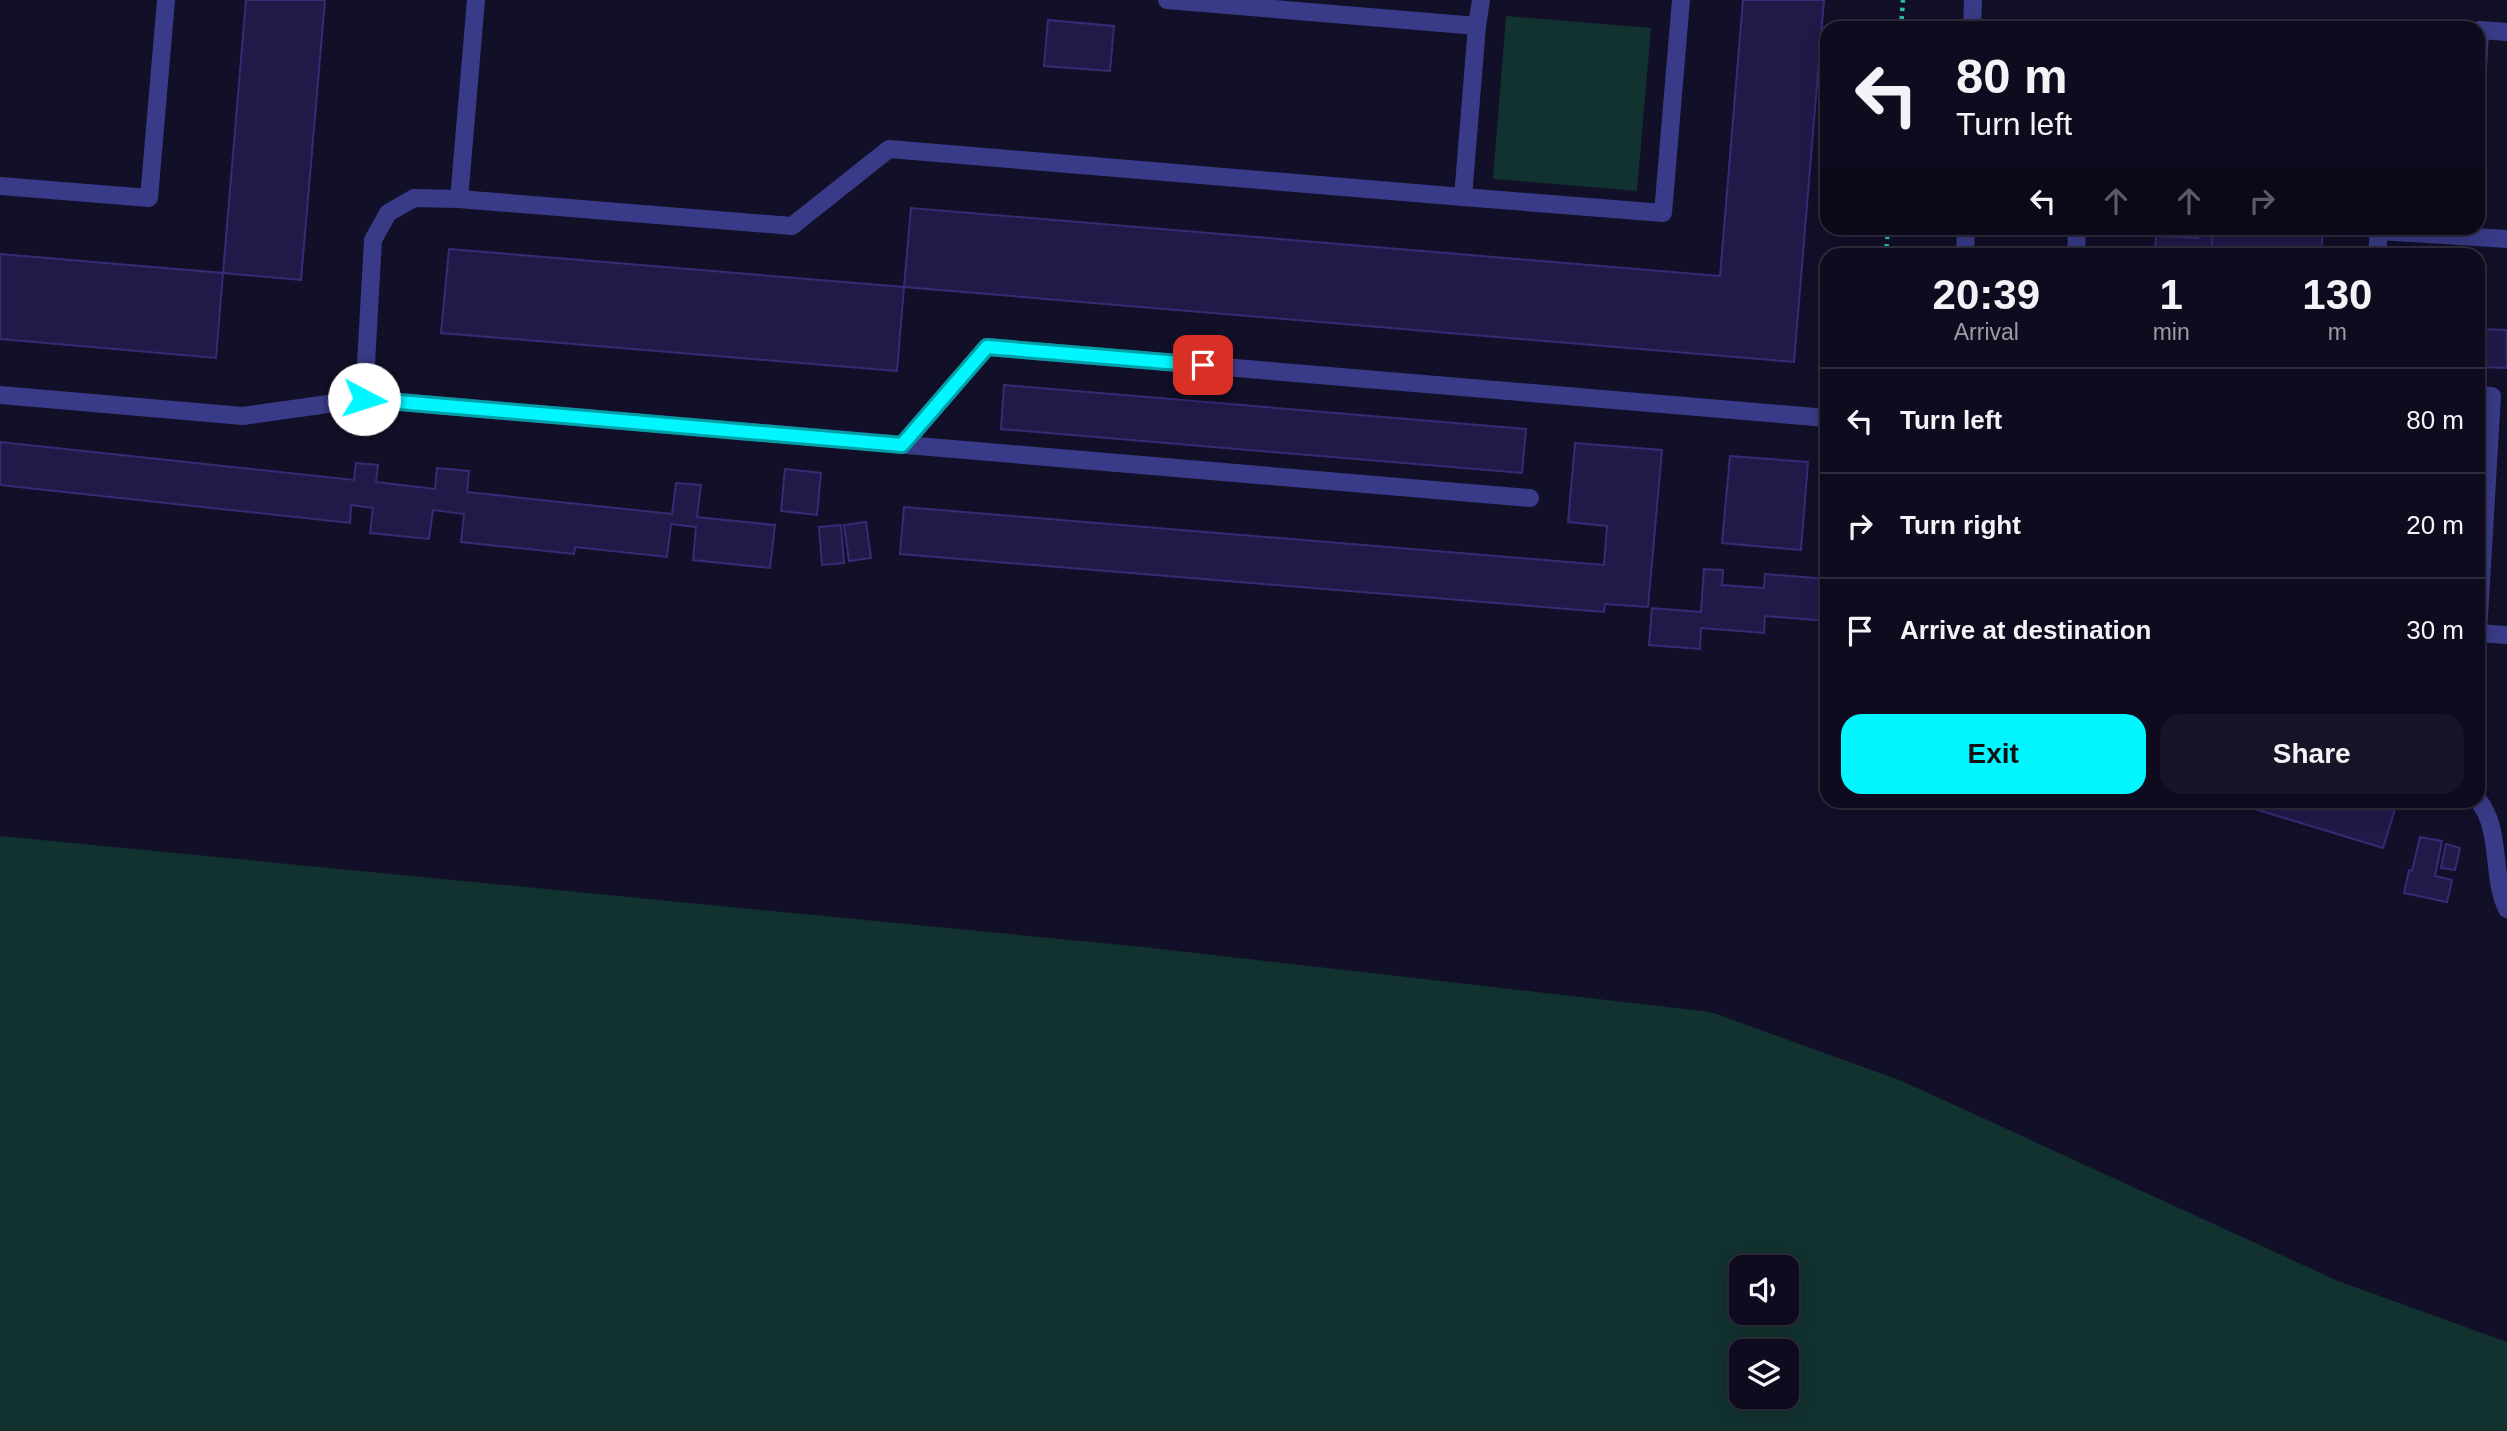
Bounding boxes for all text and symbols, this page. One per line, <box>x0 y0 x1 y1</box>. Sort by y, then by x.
icon: left <box>1841 49 1932 140</box>
text: 80 m <box>1956 49 2068 103</box>
text: Turn left <box>1956 106 2072 142</box>
icon: left <box>2024 182 2062 220</box>
icon: ahead <box>2097 182 2135 220</box>
icon: ahead <box>2170 182 2208 220</box>
icon: right <box>2243 182 2281 220</box>
text: 20:39 <box>1933 271 2040 318</box>
text: 1 <box>2159 271 2183 318</box>
text: 130 <box>2302 271 2372 318</box>
text: Arrival <box>1954 319 2019 345</box>
text: min <box>2153 319 2190 345</box>
text: m <box>2328 319 2347 345</box>
pin <box>1173 335 1233 395</box>
icon: arrive <box>1184 346 1222 384</box>
position arrow <box>327 362 401 436</box>
icon: left <box>1841 402 1879 440</box>
text: Turn left <box>1900 405 2002 435</box>
text: 80 m <box>2406 405 2464 435</box>
icon: right <box>1841 507 1879 545</box>
text: Turn right <box>1900 510 2021 540</box>
text: 20 m <box>2406 510 2464 540</box>
icon: arrive <box>1841 612 1879 650</box>
text: Arrive at destination <box>1900 615 2151 645</box>
text: 30 m <box>2406 615 2464 645</box>
button: Exit <box>1841 714 2146 794</box>
button: Share <box>2160 714 2464 794</box>
map controls <box>1729 1255 1799 1409</box>
button: sound <box>1729 1255 1799 1325</box>
button: layers <box>1729 1339 1799 1409</box>

